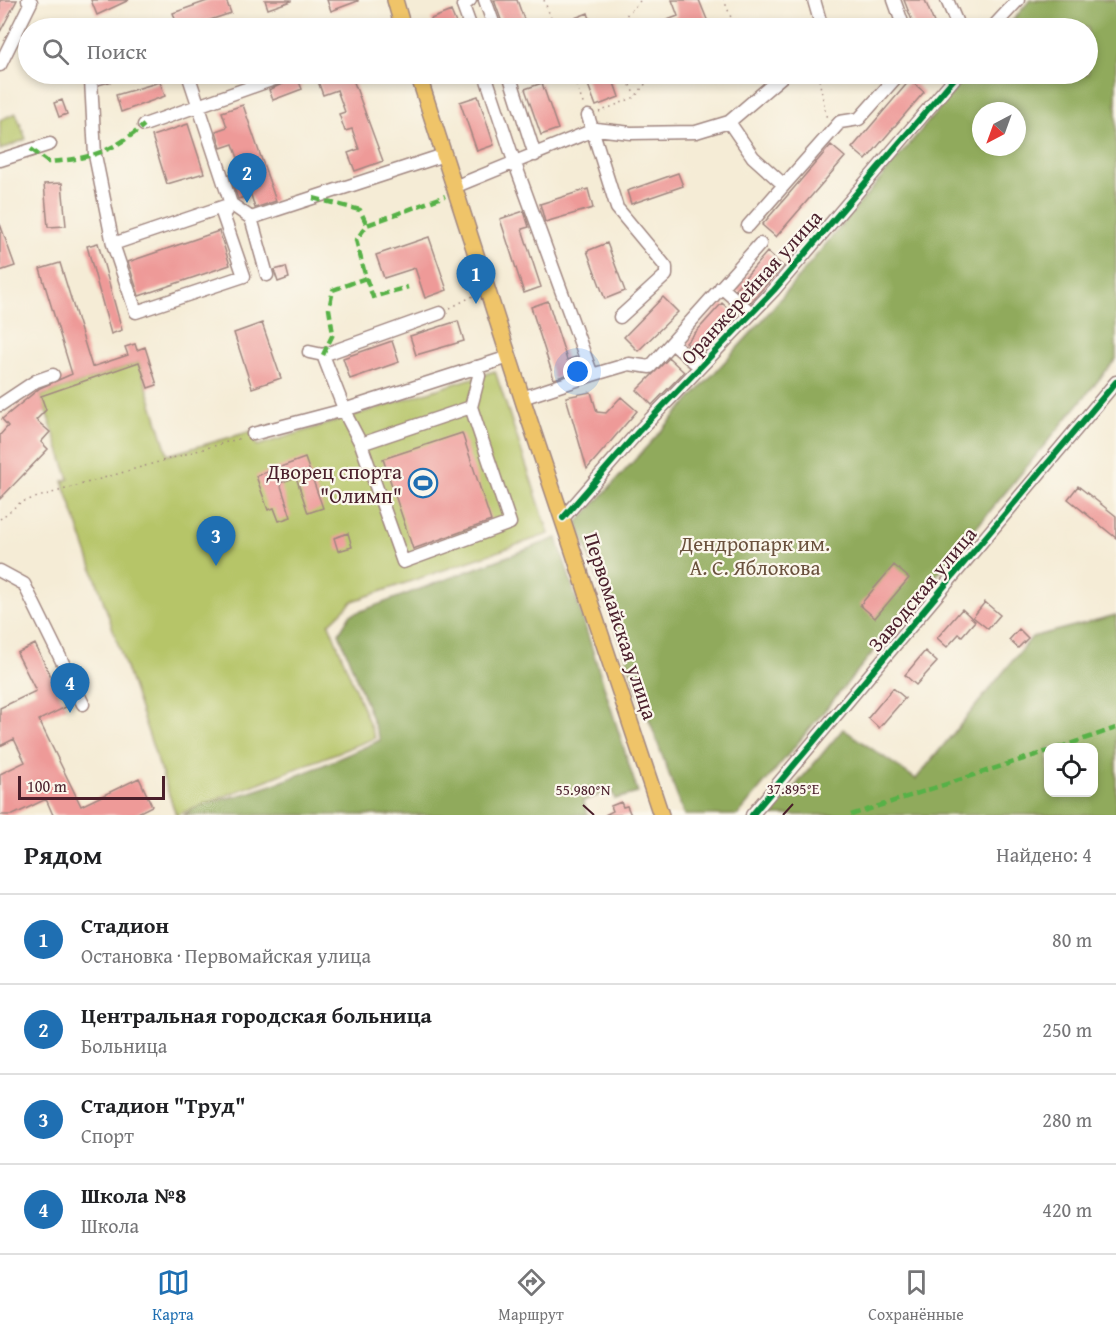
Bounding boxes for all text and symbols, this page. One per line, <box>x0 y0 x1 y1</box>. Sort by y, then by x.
search box <box>18 18 1098 84</box>
icon: search <box>39 35 72 68</box>
text: Поиск <box>87 35 147 67</box>
north arrow <box>972 102 1026 156</box>
pin: 2 <box>228 154 266 203</box>
street label: Оранжерейная улица <box>673 203 829 371</box>
pin: 1 <box>456 254 496 304</box>
your location <box>563 357 592 386</box>
place label: Дворец спорта "Олимп" <box>266 456 402 511</box>
sports icon: Дворец спорта "Олимп" <box>407 467 439 499</box>
pin: 3 <box>196 516 236 566</box>
street label: Заводская улица <box>860 519 984 659</box>
street label: Первомайская улица <box>576 528 666 724</box>
park label: Дендропарк им. А. С. Яблокова <box>679 528 830 583</box>
pin: 4 <box>50 664 90 713</box>
map controls <box>1044 743 1098 797</box>
button: locate <box>1044 743 1098 797</box>
scale bar <box>18 773 165 800</box>
text: 100 m <box>27 774 67 798</box>
text: 37.895°E <box>767 778 820 799</box>
text: 55.980°N <box>556 779 611 800</box>
text: Рядом <box>24 835 102 874</box>
text: Найдено: 4 <box>996 840 1092 869</box>
text: Стадион <box>81 909 169 941</box>
text: 1 <box>38 925 49 954</box>
text: 80 m <box>1052 925 1092 954</box>
text: Остановка · Первомайская улица <box>81 941 371 970</box>
text: Центральная городская больница <box>81 999 432 1031</box>
text: 2 <box>38 1015 49 1044</box>
text: 250 m <box>1042 1015 1092 1044</box>
text: Больница <box>81 1031 167 1060</box>
text: Стадион "Труд" <box>81 1089 246 1121</box>
text: 3 <box>38 1105 49 1134</box>
text: 280 m <box>1042 1105 1092 1134</box>
text: Спорт <box>81 1121 134 1150</box>
text: Школа №8 <box>81 1179 186 1211</box>
text: 4 <box>38 1195 49 1224</box>
text: 420 m <box>1042 1195 1092 1224</box>
text: Школа <box>81 1211 139 1240</box>
tab: Карта <box>152 1266 194 1326</box>
tab: Маршрут <box>498 1266 564 1326</box>
tab: Сохранённые <box>868 1266 964 1326</box>

